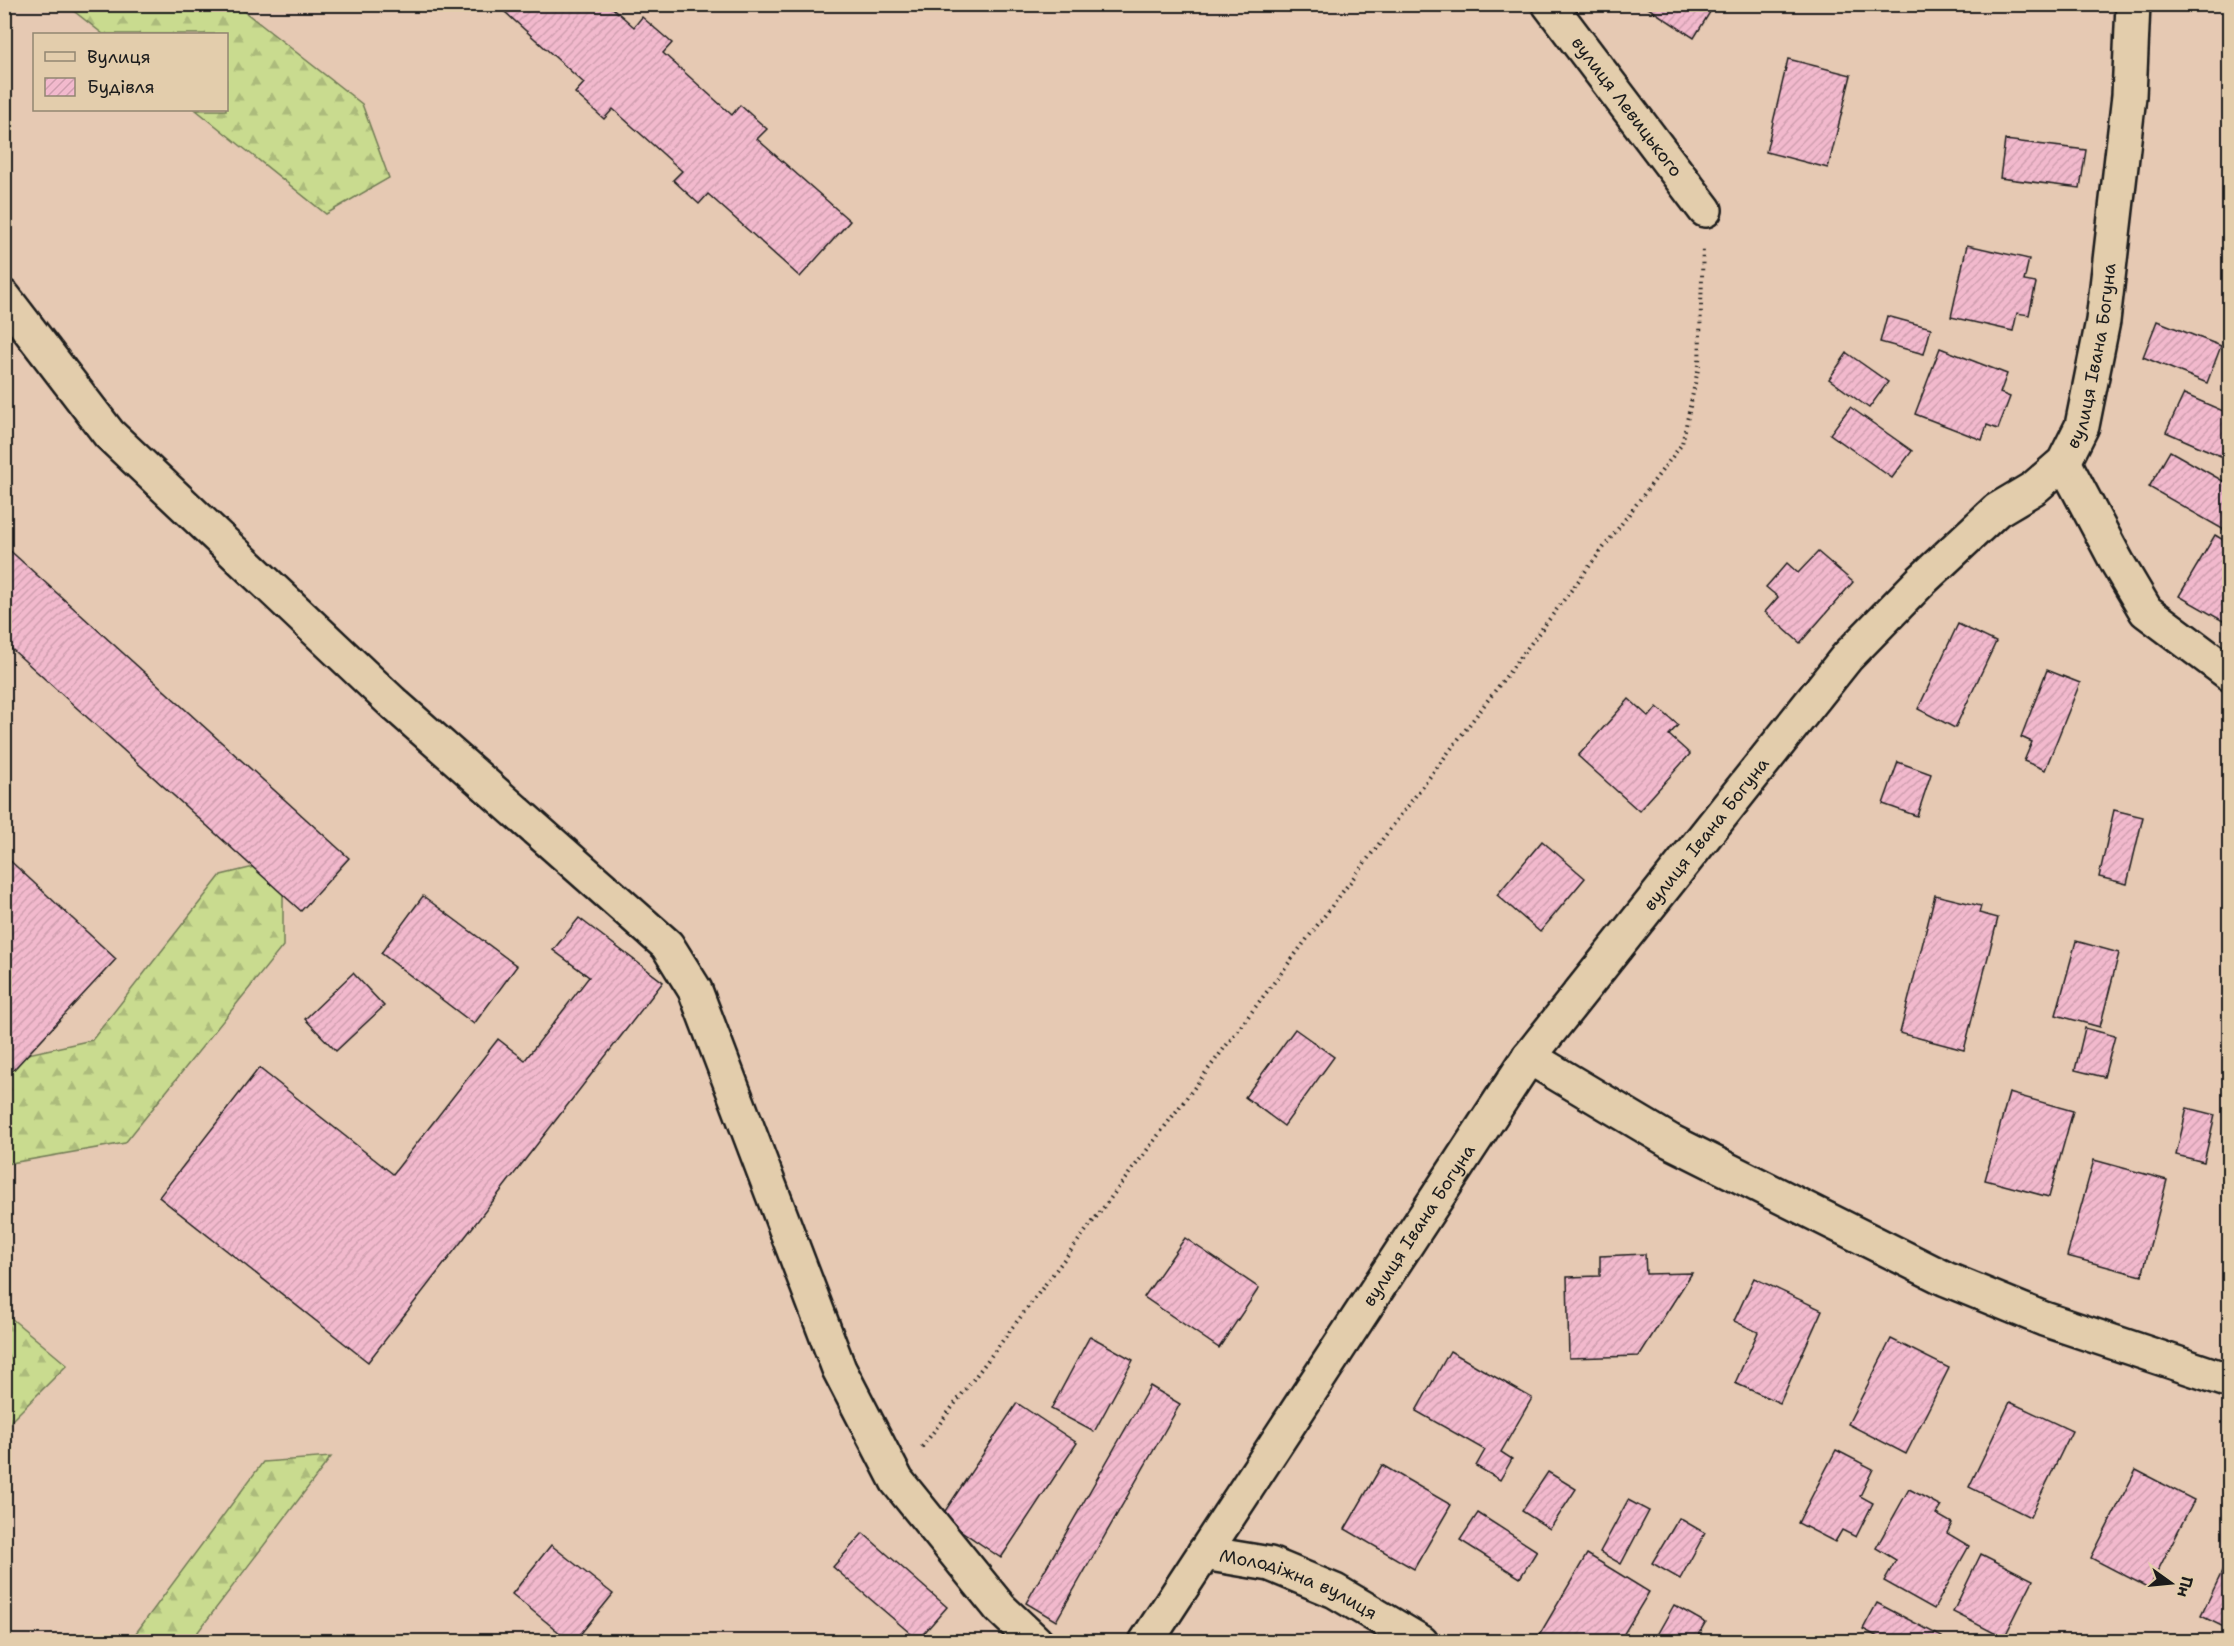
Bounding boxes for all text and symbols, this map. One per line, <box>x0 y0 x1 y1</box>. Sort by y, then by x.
street label: вулиця Левицького <box>1566 32 1688 182</box>
legend <box>33 33 228 111</box>
text: Вулиця <box>87 45 151 69</box>
text: Будівля <box>87 75 155 99</box>
street label: вулиця Івана Богуна <box>2061 262 2122 453</box>
street label: вулиця Івана Богуна <box>1638 753 1775 916</box>
street label: вулиця Івана Богуна <box>1357 1140 1481 1311</box>
street label: Молодіжна вулиця <box>1217 1544 1382 1625</box>
north arrow <box>2141 1553 2201 1613</box>
text: Пн <box>2172 1574 2198 1600</box>

